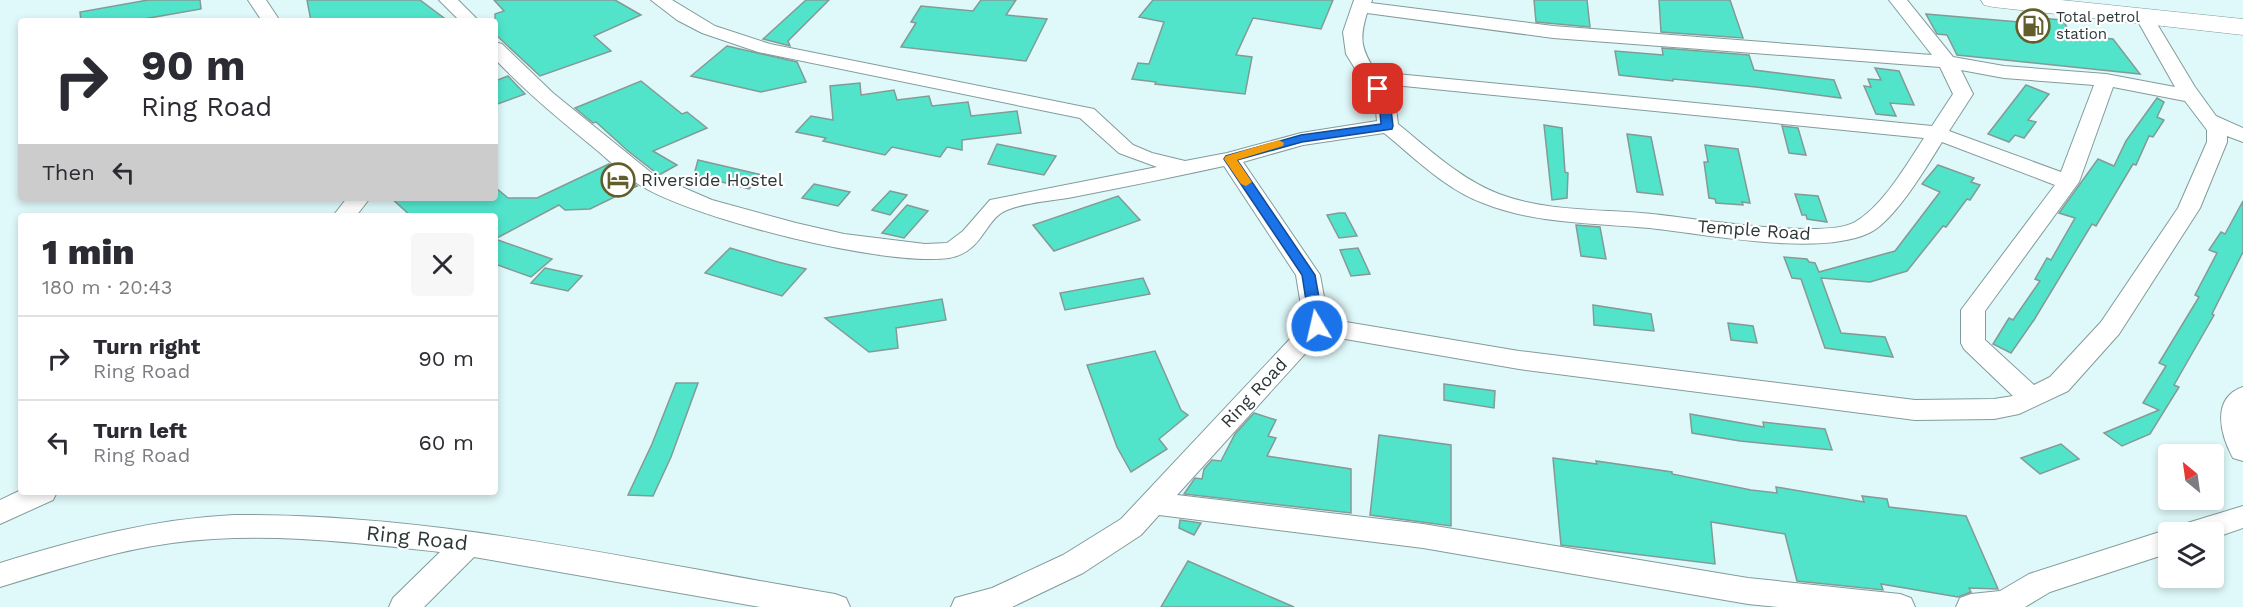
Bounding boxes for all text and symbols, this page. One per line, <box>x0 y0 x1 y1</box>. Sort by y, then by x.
fuel station icon: Total petrol station <box>2015 8 2051 44</box>
place label: Total petrol station <box>2056 8 2140 43</box>
text: 90 m <box>141 41 245 90</box>
icon: right <box>42 42 120 120</box>
pin <box>1352 63 1403 114</box>
icon: arrive <box>1361 72 1394 105</box>
text: Ring Road <box>141 91 272 123</box>
icon: left <box>107 156 140 189</box>
text: Then <box>42 160 95 185</box>
hotel icon: Riverside Hostel <box>600 162 636 198</box>
place label: Riverside Hostel <box>641 169 784 190</box>
street label: Temple Road <box>1697 215 1811 244</box>
text: 1 min <box>42 231 135 273</box>
button: close <box>411 233 474 296</box>
text: 180 m · 20:43 <box>42 275 173 299</box>
position arrow <box>1285 294 1349 358</box>
text: Turn right <box>93 334 200 359</box>
icon: right <box>42 342 75 375</box>
text: 90 m <box>418 346 474 371</box>
street label: Ring Road <box>1216 354 1291 432</box>
text: Ring Road <box>93 359 190 383</box>
text: Turn left <box>93 418 187 443</box>
icon: left <box>42 426 75 459</box>
text: 60 m <box>418 430 474 455</box>
text: Ring Road <box>93 443 190 467</box>
north arrow <box>2158 444 2224 510</box>
map controls <box>2158 444 2224 588</box>
street label: Ring Road <box>365 520 469 555</box>
button: layers <box>2158 522 2224 588</box>

